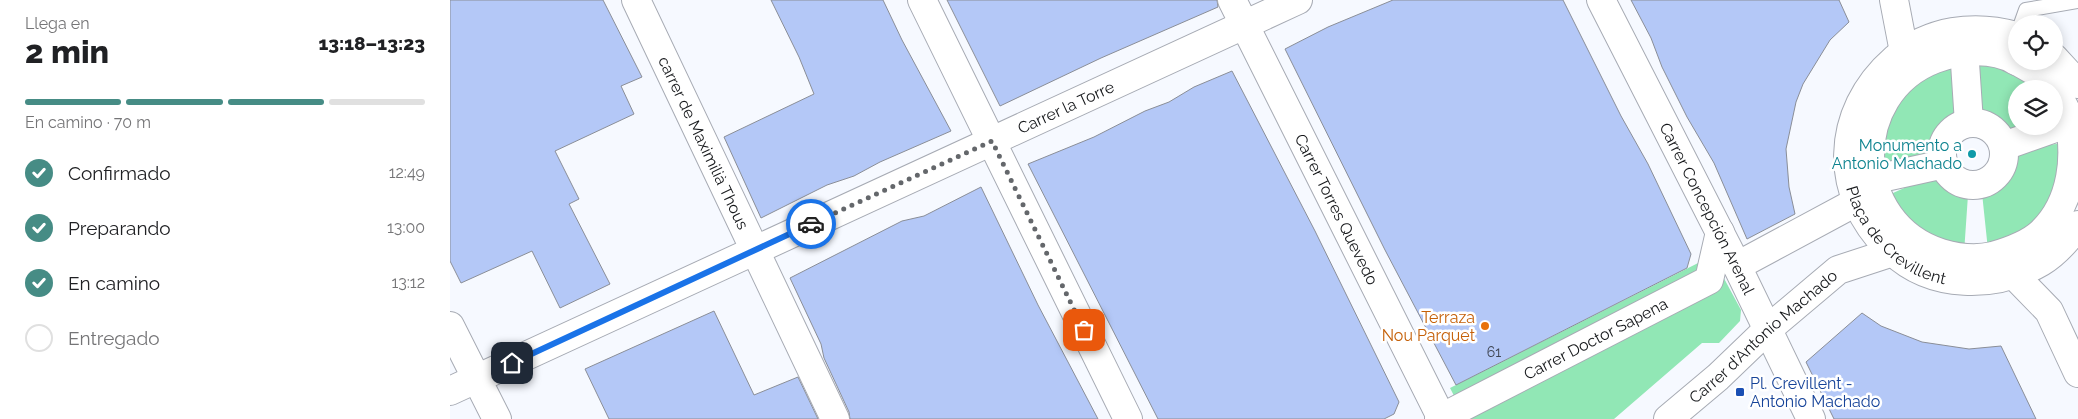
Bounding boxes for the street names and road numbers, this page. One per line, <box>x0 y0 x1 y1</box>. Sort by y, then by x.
street label: carrer de Maximilià Thous <box>654 53 753 233</box>
street label: Carrer la Torre <box>1015 77 1117 138</box>
street label: Carrer Concepción Arenal <box>1655 120 1759 298</box>
street label: Carrer Torres Quevedo <box>1291 131 1382 288</box>
street label: Plaça de Crevillent <box>1842 184 1948 288</box>
street label: Carrer d'Antonio Machado <box>1685 266 1841 407</box>
street label: Carrer Doctor Sapena <box>1521 294 1671 384</box>

